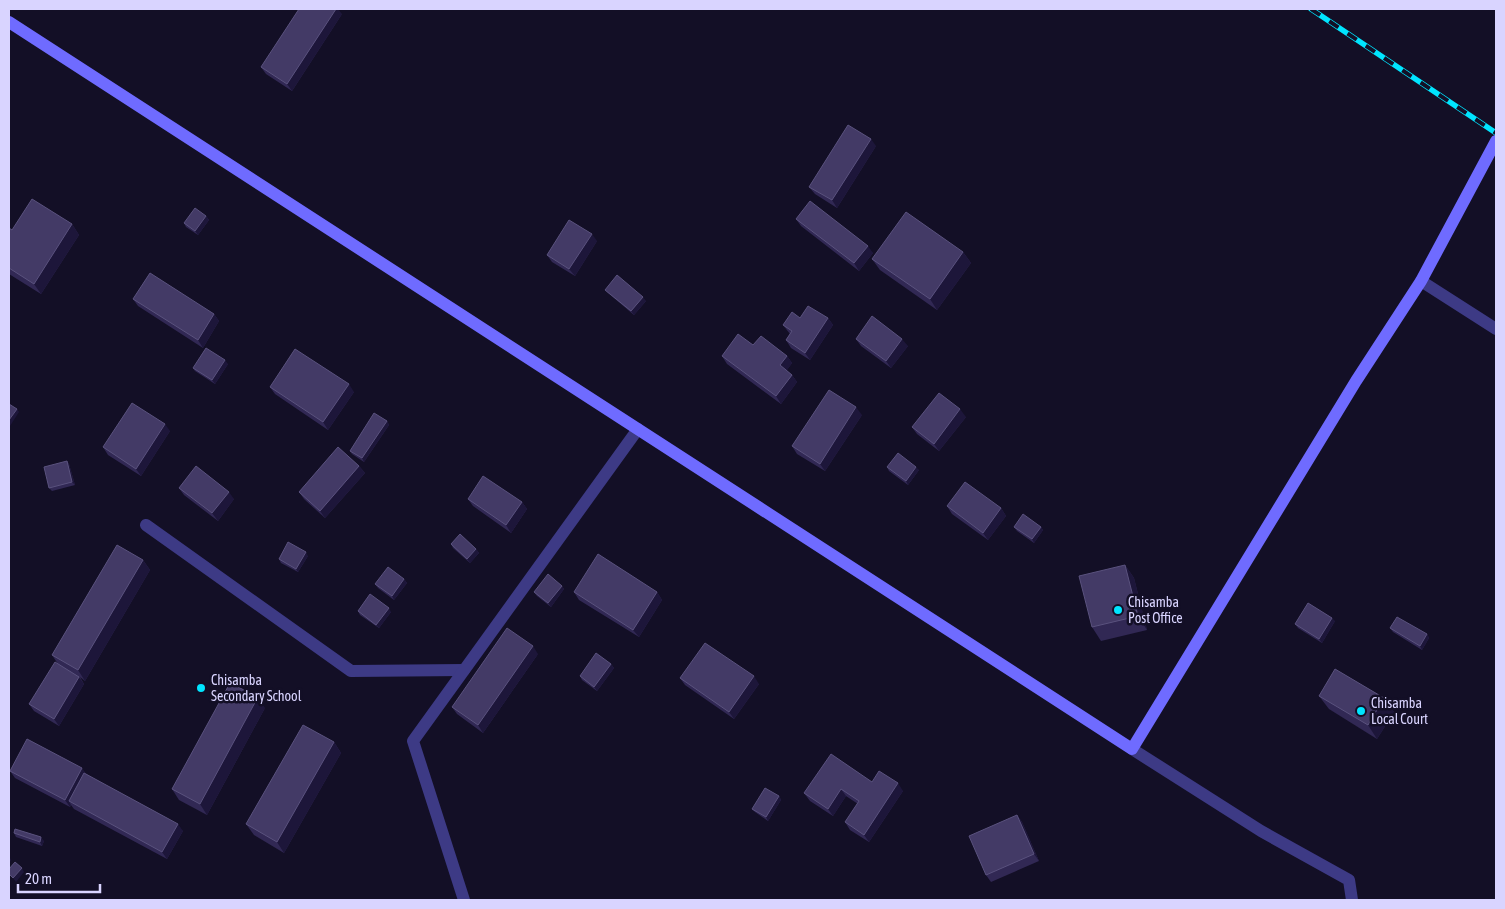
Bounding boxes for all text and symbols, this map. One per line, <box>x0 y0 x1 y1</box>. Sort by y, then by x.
place label: Chisamba Post Office <box>1128 594 1183 626</box>
marker: Chisamba Post Office <box>1112 604 1124 616</box>
place label: Chisamba Secondary School <box>211 672 302 704</box>
marker: Chisamba Secondary School <box>195 682 207 694</box>
place label: Chisamba Local Court <box>1371 695 1428 727</box>
marker: Chisamba Local Court <box>1355 705 1367 717</box>
scale bar <box>18 862 100 894</box>
text: 20 m <box>25 870 52 887</box>

